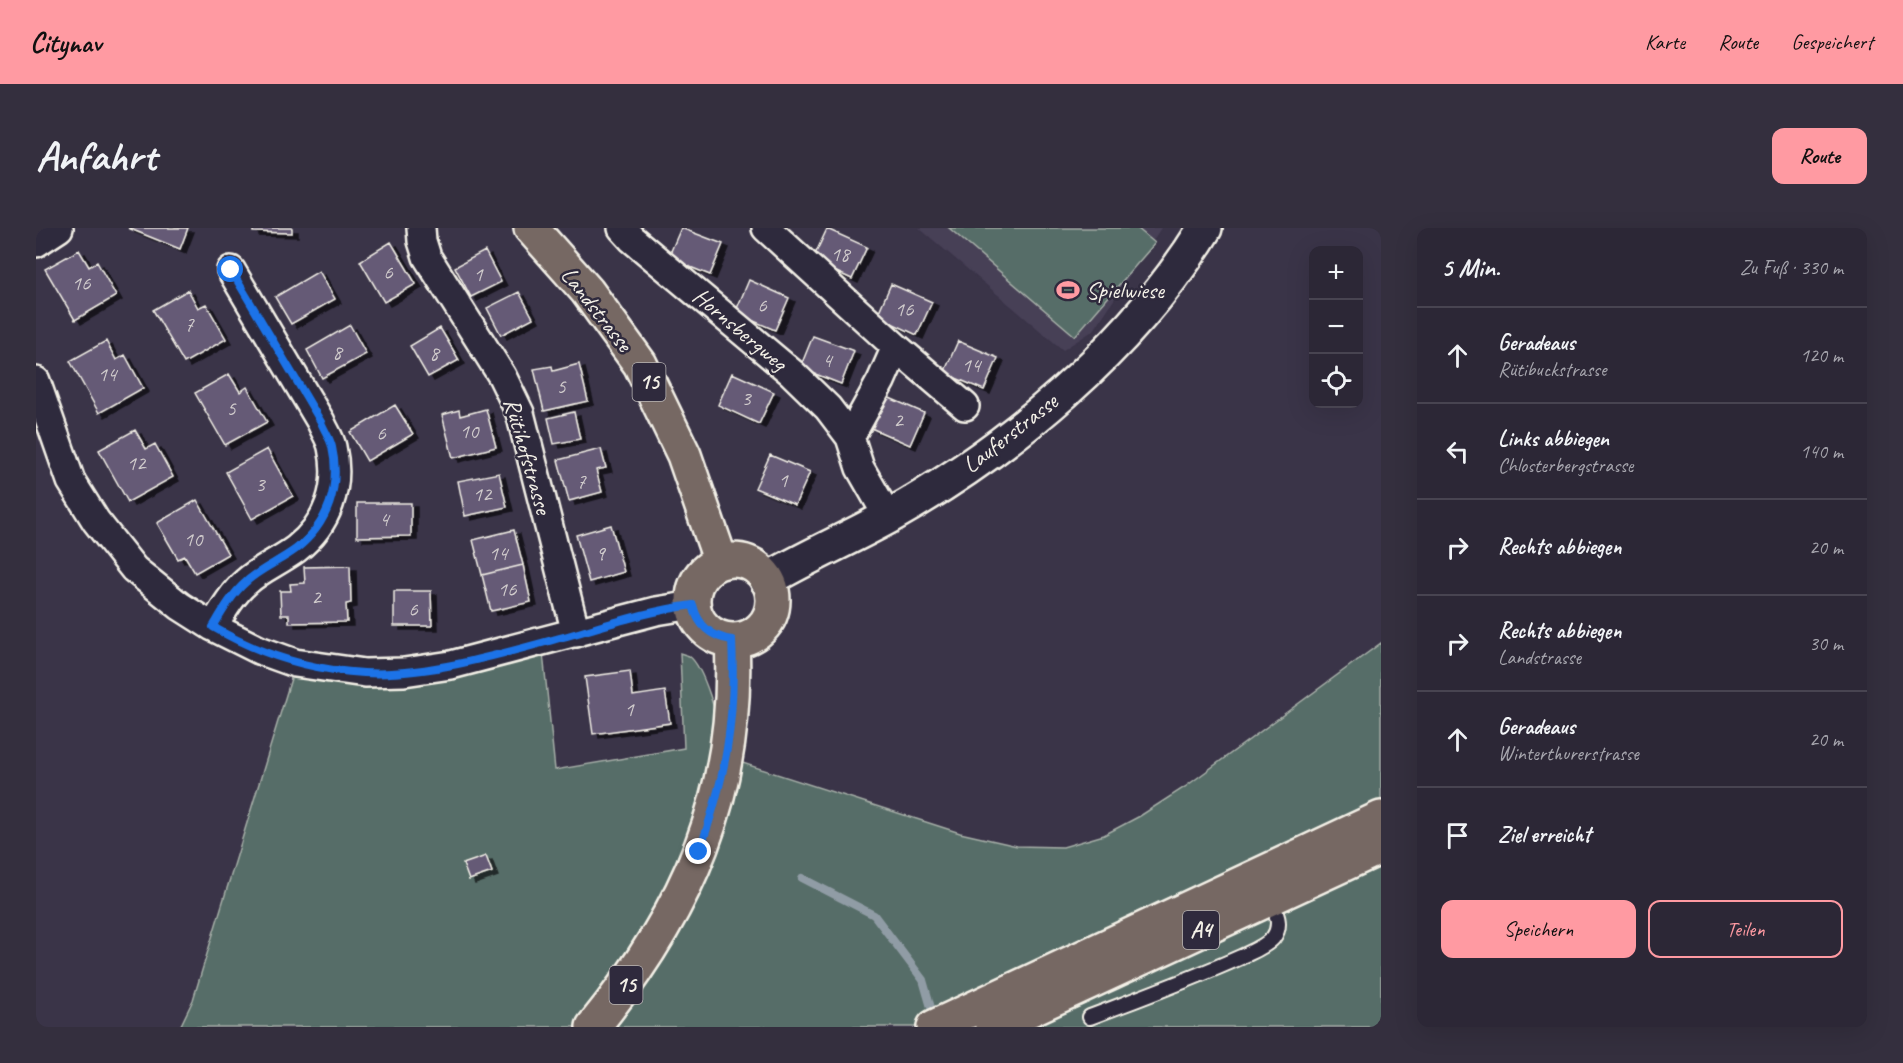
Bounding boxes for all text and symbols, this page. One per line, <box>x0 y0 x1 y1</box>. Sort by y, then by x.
text: Citynav <box>30 25 101 60</box>
text: Karte <box>1645 29 1685 55</box>
text: Route <box>1718 29 1758 55</box>
text: Gespeichert <box>1791 29 1873 55</box>
button: Route <box>1772 128 1867 184</box>
text: Anfahrt <box>36 130 156 183</box>
house number: 18 <box>831 241 852 267</box>
map controls <box>1309 246 1363 408</box>
button: + <box>1309 246 1363 300</box>
text: 5 Min. <box>1441 251 1500 284</box>
text: Zu Fuß · 330 m <box>1740 255 1843 280</box>
route start <box>217 256 243 282</box>
house number: 6 <box>383 259 393 285</box>
house number: 1 <box>473 261 484 287</box>
street label: Landstrasse <box>555 261 641 359</box>
house number: 16 <box>72 270 91 296</box>
place label: Spielwiese <box>1086 275 1166 305</box>
sports icon: Spielwiese <box>1055 277 1081 303</box>
street label: Hornsbergweg <box>687 281 795 379</box>
house number: 6 <box>757 292 767 318</box>
house number: 16 <box>895 296 914 322</box>
button: − <box>1309 300 1363 354</box>
house number: 7 <box>184 311 195 337</box>
text: Geradeaus <box>1498 329 1575 357</box>
house number: 8 <box>332 339 344 365</box>
icon: ahead <box>1441 339 1474 372</box>
house number: 8 <box>429 340 441 366</box>
text: 120 m <box>1800 343 1843 368</box>
house number: 4 <box>822 347 834 373</box>
house number: 14 <box>962 352 983 378</box>
button: locate <box>1309 354 1363 408</box>
text: Rütibuckstrasse <box>1498 357 1606 382</box>
house number: 14 <box>98 361 119 387</box>
road number: 15 <box>632 363 666 401</box>
house number: 5 <box>556 373 567 399</box>
house number: 3 <box>741 385 752 411</box>
street label: Lauferstrasse <box>956 385 1065 479</box>
street label: Rütihofstrasse <box>497 394 559 520</box>
house number: 5 <box>226 395 237 421</box>
house number: 2 <box>893 407 904 433</box>
house number: 10 <box>460 418 480 444</box>
house number: 6 <box>376 420 386 446</box>
text: Links abbiegen <box>1498 425 1609 453</box>
icon: left <box>1441 435 1474 468</box>
text: 140 m <box>1800 439 1843 464</box>
house number: 12 <box>127 450 147 476</box>
text: Chlosterbergstrasse <box>1498 453 1633 478</box>
house number: 1 <box>778 467 789 493</box>
house number: 7 <box>576 468 587 494</box>
house number: 3 <box>255 471 266 497</box>
house number: 12 <box>473 481 493 507</box>
house number: 4 <box>379 506 391 532</box>
house number: 10 <box>184 526 204 552</box>
icon: right <box>1441 531 1474 564</box>
text: Rechts abbiegen <box>1498 533 1621 561</box>
text: 20 m <box>1809 535 1843 560</box>
house number: 14 <box>489 540 510 566</box>
house number: 9 <box>595 540 606 566</box>
house number: 16 <box>498 576 517 602</box>
house number: 2 <box>311 584 322 610</box>
house number: 6 <box>408 596 418 622</box>
text: Rechts abbiegen <box>1498 617 1621 645</box>
icon: right <box>1441 627 1474 660</box>
text: 30 m <box>1809 631 1843 656</box>
text: Landstrasse <box>1498 645 1581 670</box>
house number: 1 <box>624 696 635 722</box>
text: Geradeaus <box>1498 713 1575 741</box>
icon: ahead <box>1441 723 1474 756</box>
text: 20 m <box>1809 727 1843 752</box>
text: Winterthurerstrasse <box>1498 741 1639 766</box>
icon: arrive <box>1441 819 1474 852</box>
text: Ziel erreicht <box>1498 821 1591 849</box>
route end <box>685 838 711 864</box>
button: Speichern <box>1441 900 1636 958</box>
button: Teilen <box>1648 900 1843 958</box>
road number: A4 <box>1183 911 1219 949</box>
road number: 15 <box>610 966 642 1004</box>

